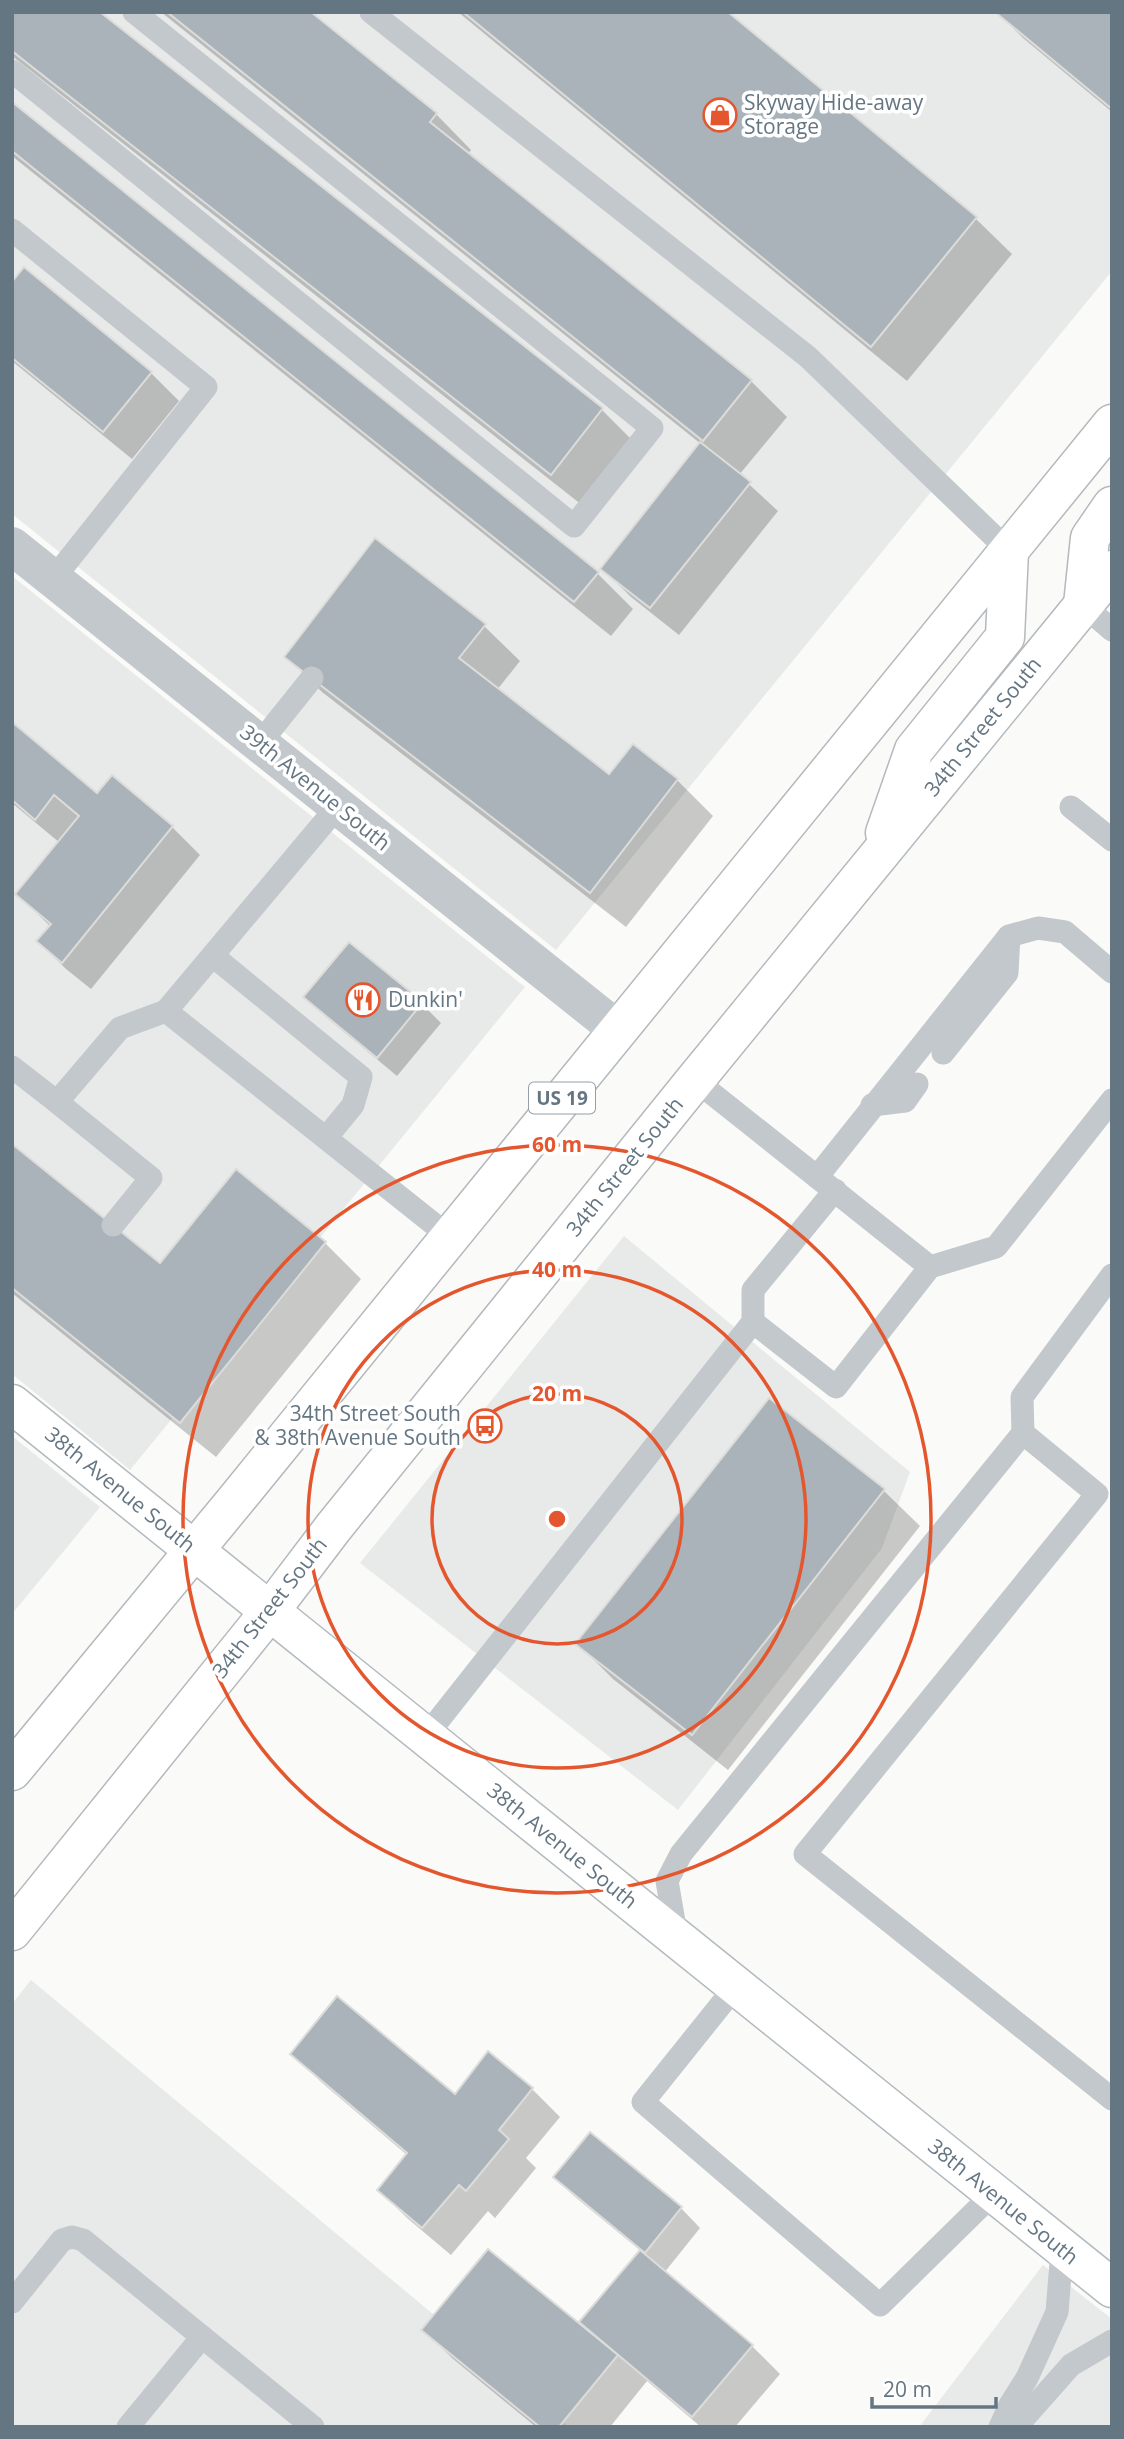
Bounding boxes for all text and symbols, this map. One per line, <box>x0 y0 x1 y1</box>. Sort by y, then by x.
place label: Skyway Hide-away Storage <box>744 88 924 140</box>
shop icon: Skyway Hide-away Storage <box>701 96 739 134</box>
street label: 34th Street South <box>917 651 1047 802</box>
street label: 39th Avenue South <box>235 718 397 857</box>
restaurant icon: Dunkin' <box>344 981 382 1019</box>
place label: Dunkin' <box>388 985 463 1013</box>
road number: US 19 <box>529 1082 595 1114</box>
street label: 34th Street South <box>559 1091 689 1242</box>
text: 60 m <box>532 1130 582 1158</box>
text: 40 m <box>532 1255 582 1283</box>
text: 20 m <box>532 1379 582 1407</box>
place label: 34th Street South & 38th Avenue South <box>254 1399 461 1451</box>
bus stop icon: 34th Street South & 38th Avenue South <box>466 1407 504 1445</box>
street label: 38th Avenue South <box>40 1420 202 1559</box>
centre of rings <box>545 1507 569 1531</box>
street label: 34th Street South <box>205 1531 333 1684</box>
street label: 38th Avenue South <box>482 1776 644 1915</box>
street label: 38th Avenue South <box>923 2132 1085 2271</box>
scale bar <box>872 2366 996 2410</box>
text: 20 m <box>883 2375 932 2403</box>

